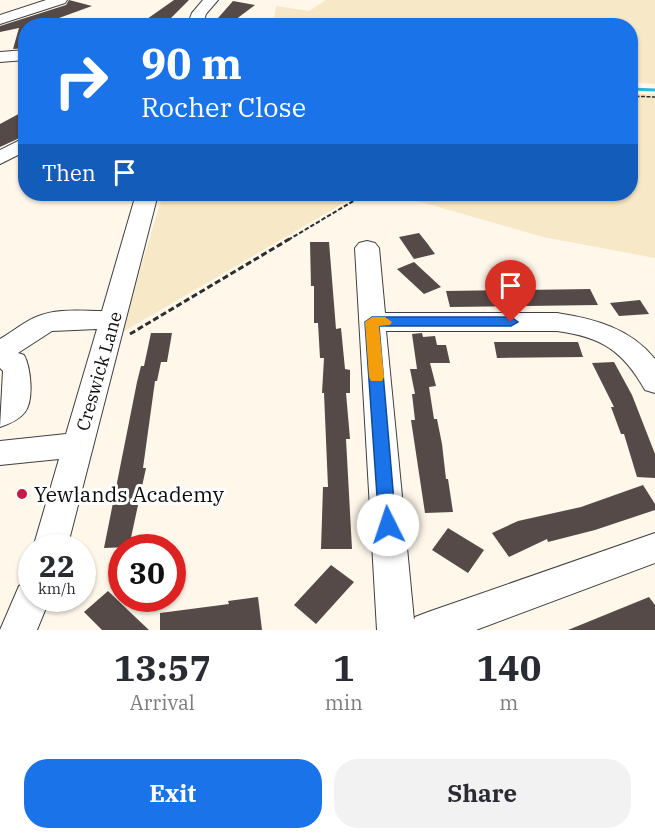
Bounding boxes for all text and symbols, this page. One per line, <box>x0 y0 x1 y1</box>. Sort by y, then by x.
text: 90 m <box>141 36 242 91</box>
icon: right <box>42 42 120 120</box>
text: Rocher Close <box>141 89 306 124</box>
icon: arrive <box>108 156 141 189</box>
text: Then <box>42 158 96 187</box>
pin <box>485 260 536 322</box>
icon: arrive <box>494 269 527 302</box>
street label: Creswick Lane <box>71 309 127 433</box>
place label: Yewlands Academy <box>34 480 225 508</box>
marker: Yewlands Academy <box>15 487 29 501</box>
position arrow <box>356 493 420 557</box>
speed limit sign: 30 <box>108 534 186 612</box>
text: 22 <box>39 546 75 585</box>
text: km/h <box>38 579 76 598</box>
text: 13:57 <box>114 644 211 691</box>
text: 1 <box>333 644 355 691</box>
text: 140 <box>476 644 541 691</box>
text: Arrival <box>130 689 195 716</box>
text: min <box>325 689 363 716</box>
text: m <box>499 689 518 716</box>
button: Exit <box>24 759 322 828</box>
button: Share <box>334 759 631 828</box>

